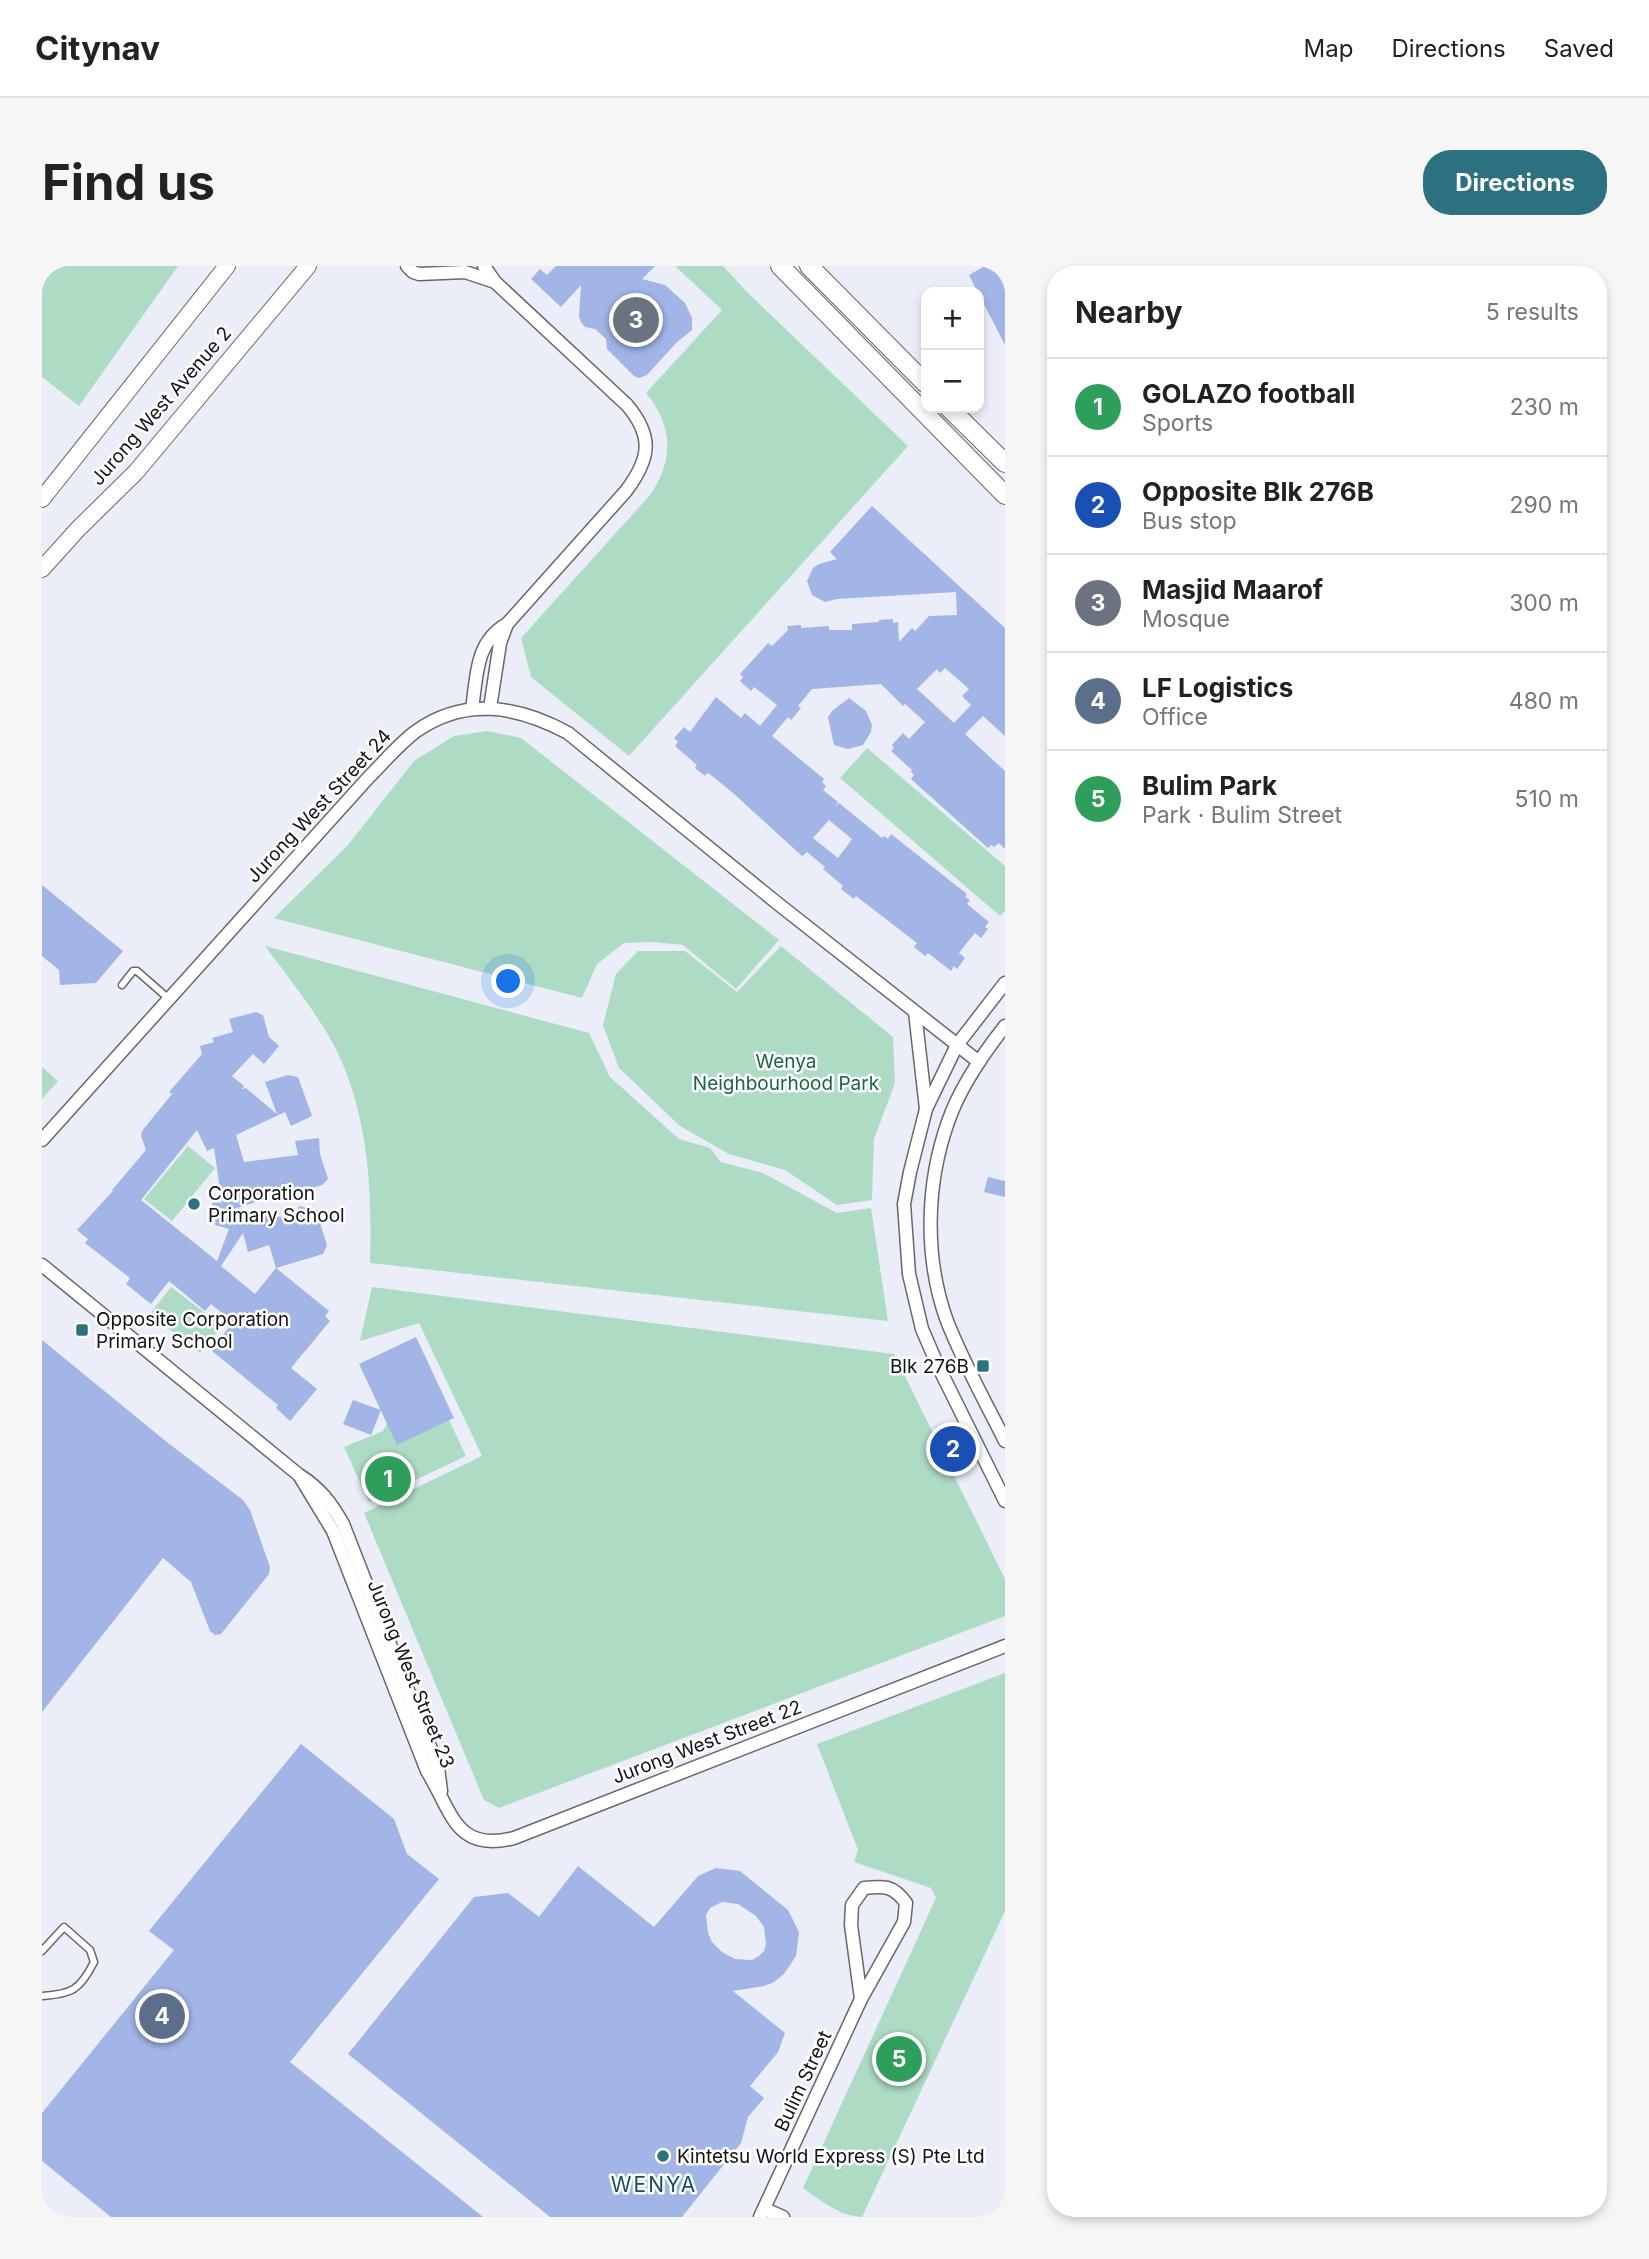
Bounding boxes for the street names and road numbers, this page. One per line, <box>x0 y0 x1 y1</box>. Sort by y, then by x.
street label: Jurong West Avenue 2 <box>86 322 236 490</box>
street label: Jurong West Street 24 <box>242 724 396 888</box>
street label: Jurong West Street 23 <box>363 1576 459 1772</box>
street label: Jurong West Street 22 <box>609 1695 805 1789</box>
street label: Bulim Street <box>770 2027 836 2135</box>

